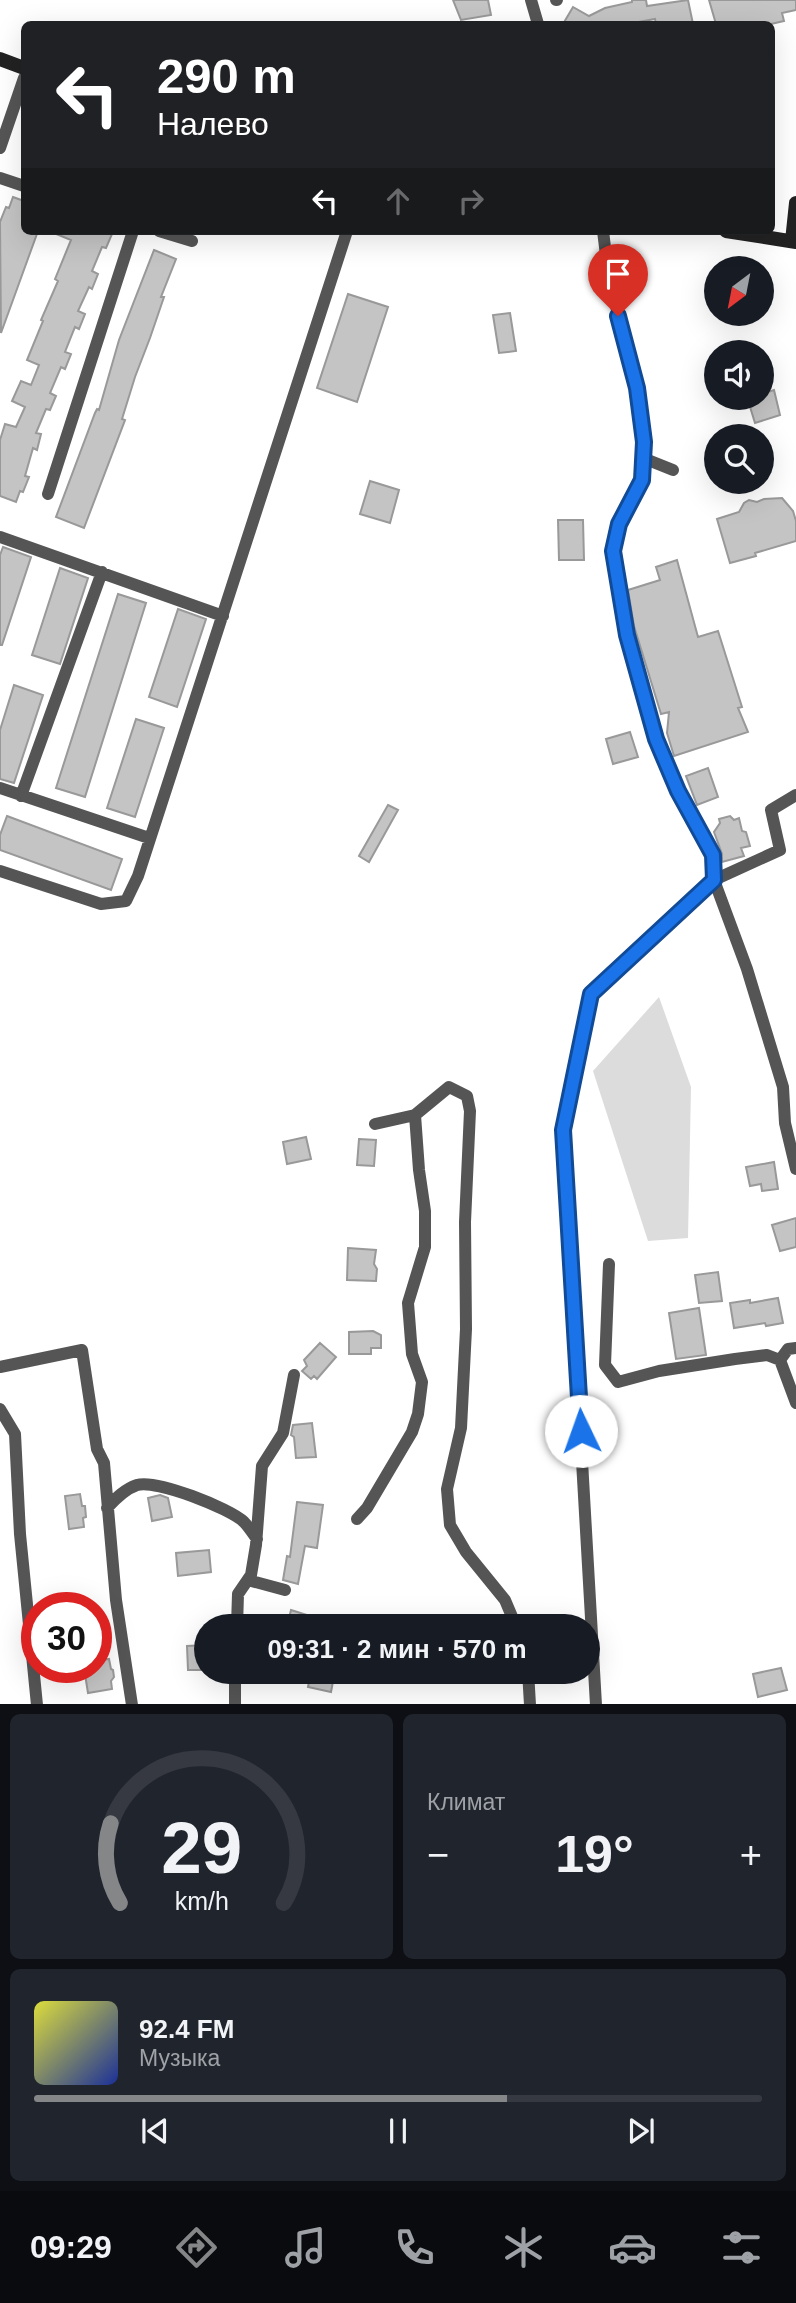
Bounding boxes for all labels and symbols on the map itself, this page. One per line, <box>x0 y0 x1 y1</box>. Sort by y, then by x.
pin <box>588 244 648 316</box>
north arrow <box>704 256 774 326</box>
position arrow <box>544 1394 618 1468</box>
speed limit sign: 30 <box>21 1592 112 1683</box>

